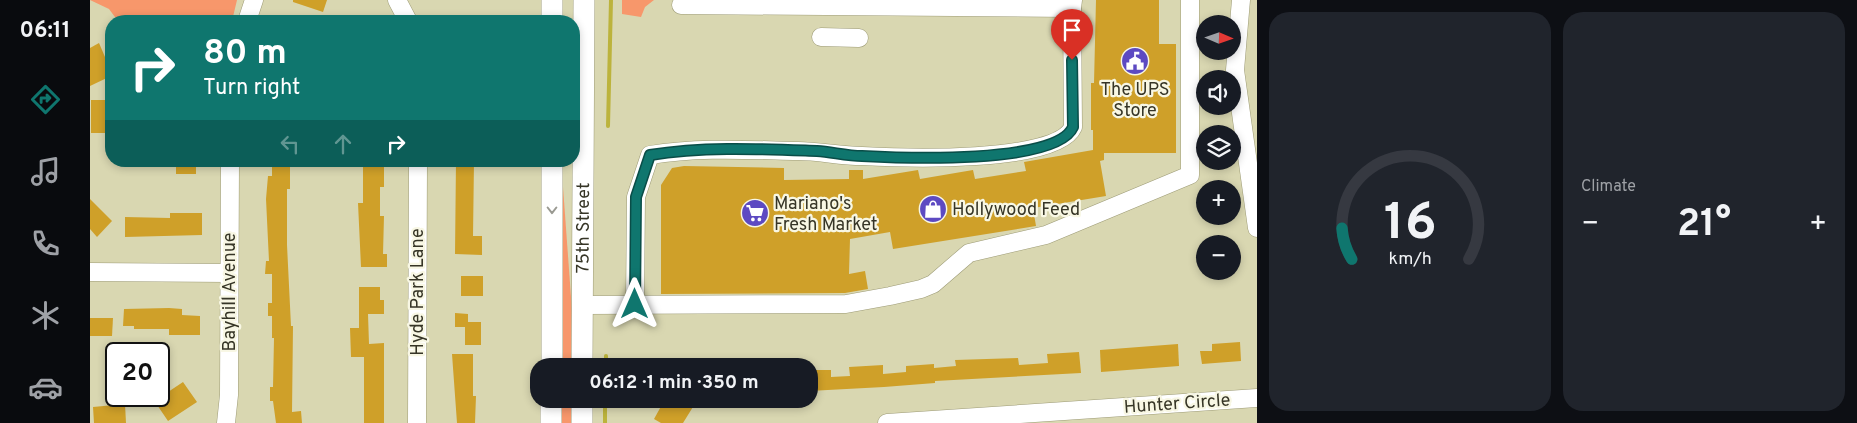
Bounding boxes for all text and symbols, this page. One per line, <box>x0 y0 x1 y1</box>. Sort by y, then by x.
pin <box>1051 9 1093 60</box>
north arrow <box>1196 15 1241 60</box>
map controls <box>1196 15 1241 280</box>
icon: arrive <box>1058 16 1086 44</box>
text: 06:11 <box>20 18 70 45</box>
text: 80 m <box>203 32 287 76</box>
icon: right <box>120 35 185 100</box>
public building icon: The UPS Store <box>1120 46 1150 76</box>
button: sound <box>1196 70 1241 115</box>
text: Turn right <box>203 75 300 102</box>
place label: The UPS Store <box>1101 79 1169 123</box>
icon: directions <box>28 82 63 117</box>
button: layers <box>1196 125 1241 170</box>
icon: left <box>276 130 304 158</box>
icon: ahead <box>329 130 357 158</box>
icon: right <box>382 130 410 158</box>
icon: music <box>28 154 63 189</box>
text: Climate <box>1581 177 1636 197</box>
button: + <box>1196 180 1241 225</box>
street label: 75th Street <box>573 182 596 274</box>
text: 16 <box>1384 192 1436 258</box>
place label: Mariano's Fresh Market <box>774 193 878 237</box>
shop icon: Hollywood Feed <box>918 194 948 224</box>
supermarket icon: Mariano's Fresh Market <box>740 198 770 228</box>
place label: Hollywood Feed <box>952 199 1080 222</box>
text: 21° <box>1677 201 1731 250</box>
one-way arrow <box>547 206 557 214</box>
text: − <box>1581 207 1599 243</box>
text: + <box>1809 207 1827 243</box>
icon: phone <box>28 226 63 261</box>
street label: Hyde Park Lane <box>407 228 430 356</box>
street label: Bayhill Avenue <box>219 233 242 351</box>
button: − <box>1196 235 1241 280</box>
text: km/h <box>1388 248 1432 271</box>
position arrow <box>608 277 660 329</box>
icon: climate <box>28 298 63 333</box>
speed limit sign: 20 <box>105 342 170 407</box>
icon: car <box>28 370 63 405</box>
text: 06:12 · 1 min · 350 m <box>589 371 759 395</box>
street label: Hunter Circle <box>1123 389 1231 420</box>

